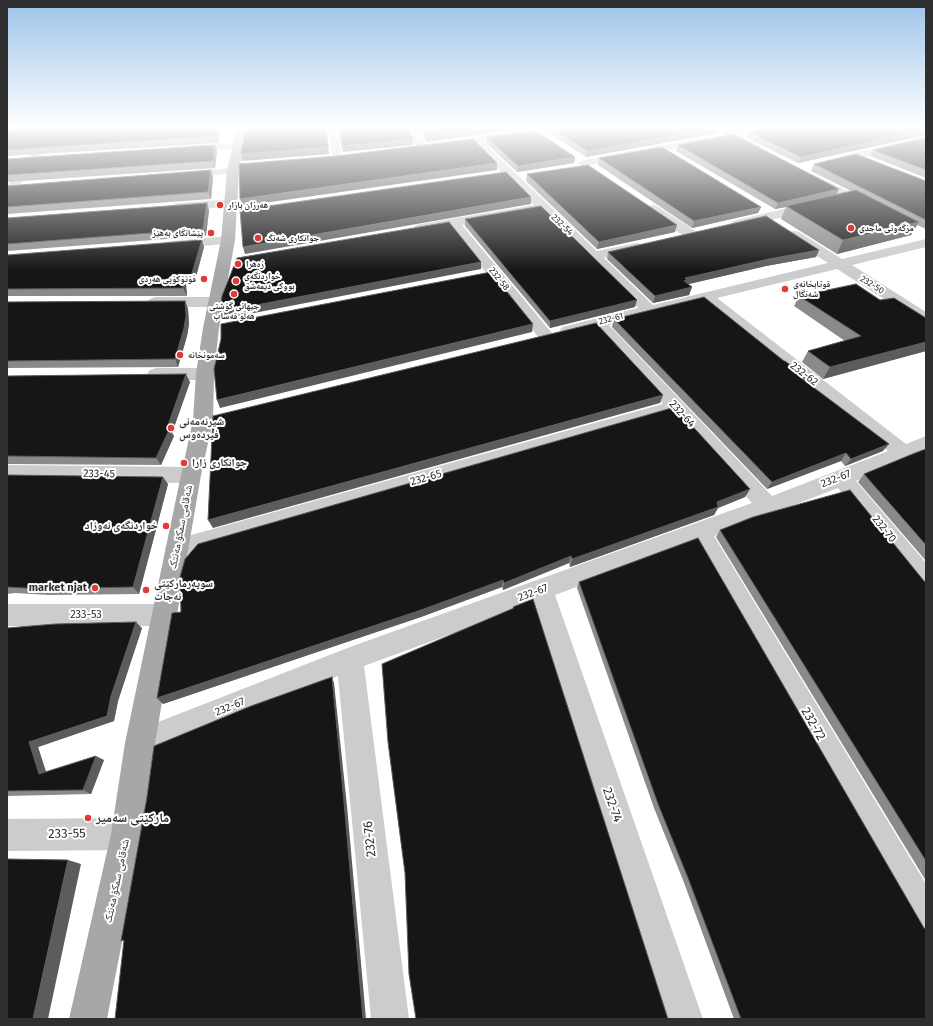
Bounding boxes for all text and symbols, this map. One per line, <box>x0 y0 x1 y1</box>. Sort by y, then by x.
marker: هەرزان بازاڕ <box>215 200 225 210</box>
place label: هەرزان بازاڕ <box>228 200 268 210</box>
street label: 232-54 <box>549 212 575 238</box>
marker: مزگەوتی ماجدی <box>846 223 856 233</box>
place label: مزگەوتی ماجدی <box>859 223 914 233</box>
place label: پێشانگای بەهێز <box>153 228 203 238</box>
marker: پێشانگای بەهێز <box>206 228 216 238</box>
marker: جوانکاری شەنگ <box>253 233 263 243</box>
place label: جوانکاری شەنگ <box>266 233 319 243</box>
marker: زەهرا <box>233 259 243 269</box>
place label: زەهرا <box>246 259 264 269</box>
street label: 232-58 <box>487 265 511 293</box>
place label: خواردنگەی بووکی دیمەشق <box>244 271 295 292</box>
street label: 232-50 <box>858 273 886 297</box>
place label: فۆتۆکۆپی هەردی <box>139 274 196 284</box>
marker: فۆتۆکۆپی هەردی <box>199 274 209 284</box>
marker: خواردنگەی بووکی دیمەشق <box>231 276 241 286</box>
place label: قوتابخانەی شەنگال <box>793 279 830 300</box>
marker: قوتابخانەی شەنگال <box>780 284 790 294</box>
marker: جیهانی گۆشتی هەڵۆ قەساب <box>229 289 239 299</box>
place label: جیهانی گۆشتی هەڵۆ قەساب <box>209 301 259 322</box>
street label: 232-61 <box>597 311 625 327</box>
marker: سەمونخانە <box>175 350 185 360</box>
place label: سەمونخانە <box>188 350 225 360</box>
street label: 232-62 <box>787 359 821 389</box>
street label: 232-64 <box>666 398 698 430</box>
place label: شیرنەمەنی فیردەوس <box>179 415 224 441</box>
marker: شیرنەمەنی فیردەوس <box>166 423 176 433</box>
place label: جوانکاری زارا <box>192 456 247 470</box>
marker: جوانکاری زارا <box>179 458 189 468</box>
street label: 233-45 <box>83 467 115 481</box>
street label: 232-65 <box>409 467 443 489</box>
street label: 232-67 <box>819 467 853 491</box>
street label: شەقامی سمکۆ مەنتک <box>166 484 196 570</box>
street label: 232-70 <box>869 513 899 545</box>
place label: خواردنگەی نەوزاد <box>85 519 158 533</box>
marker: خواردنگەی نەوزاد <box>161 521 171 531</box>
place label: سوپەرمارکێتی نەجات <box>154 577 213 603</box>
place label: market njat <box>29 581 87 595</box>
street label: 232-67 <box>516 581 550 605</box>
marker: market njat <box>90 583 100 593</box>
marker: سوپەرمارکێتی نەجات <box>141 585 151 595</box>
street label: 233-53 <box>70 608 102 622</box>
street label: 232-67 <box>213 695 247 719</box>
street label: 232-72 <box>797 705 829 743</box>
street label: 232-74 <box>599 786 625 824</box>
place label: مارکێتی سەمیر <box>96 810 169 826</box>
marker: مارکێتی سەمیر <box>83 813 93 823</box>
street label: 232-76 <box>360 820 380 858</box>
street label: 233-55 <box>48 826 86 842</box>
street label: شەقامی سمکۆ مەنتک <box>102 838 132 924</box>

